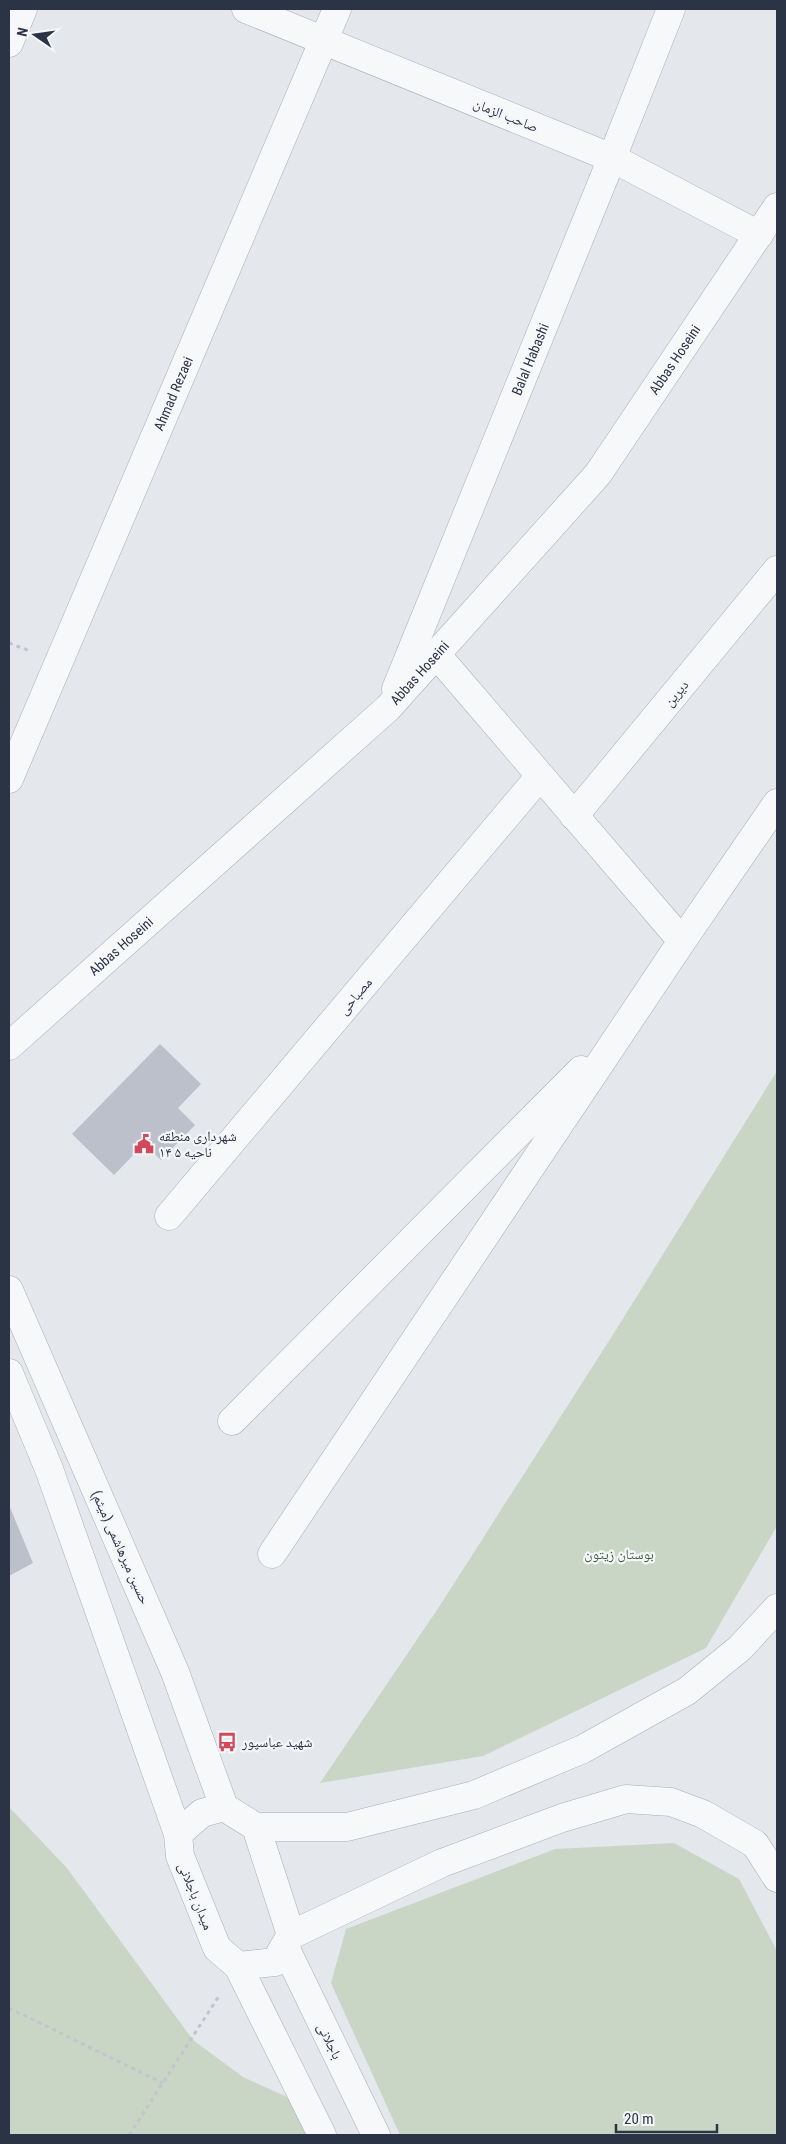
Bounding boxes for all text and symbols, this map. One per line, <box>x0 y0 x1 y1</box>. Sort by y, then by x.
north arrow <box>10 10 60 60</box>
text: N <box>14 26 31 38</box>
street label: صاحب الزمان <box>471 95 541 136</box>
street label: Balal Habashi <box>508 321 552 398</box>
street label: Abbas Hoseini <box>646 322 704 397</box>
street label: Ahmad Rezaei <box>150 354 196 433</box>
street label: Abbas Hoseini <box>387 638 452 708</box>
street label: دیرین <box>660 677 692 710</box>
street label: Abbas Hoseini <box>86 914 156 979</box>
street label: مصباحی <box>335 974 376 1018</box>
place label: شهرداری منطقه ۱۴ ناحیه ۵ <box>159 1128 237 1160</box>
public building icon: شهرداری منطقه ۱۴ ناحیه ۵ <box>133 1133 155 1155</box>
street label: حسین میرهاشمی (میثم) <box>87 1488 153 1607</box>
park label: بوستان زیتون <box>584 1546 654 1563</box>
bus stop icon: شهید عباسپور <box>216 1731 238 1753</box>
place label: شهید عباسپور <box>241 1734 312 1751</box>
street label: میدان باجلانی <box>174 1860 217 1932</box>
street label: باجلانی <box>314 2020 346 2062</box>
scale bar <box>616 2102 717 2134</box>
text: 20 m <box>624 2110 654 2128</box>

